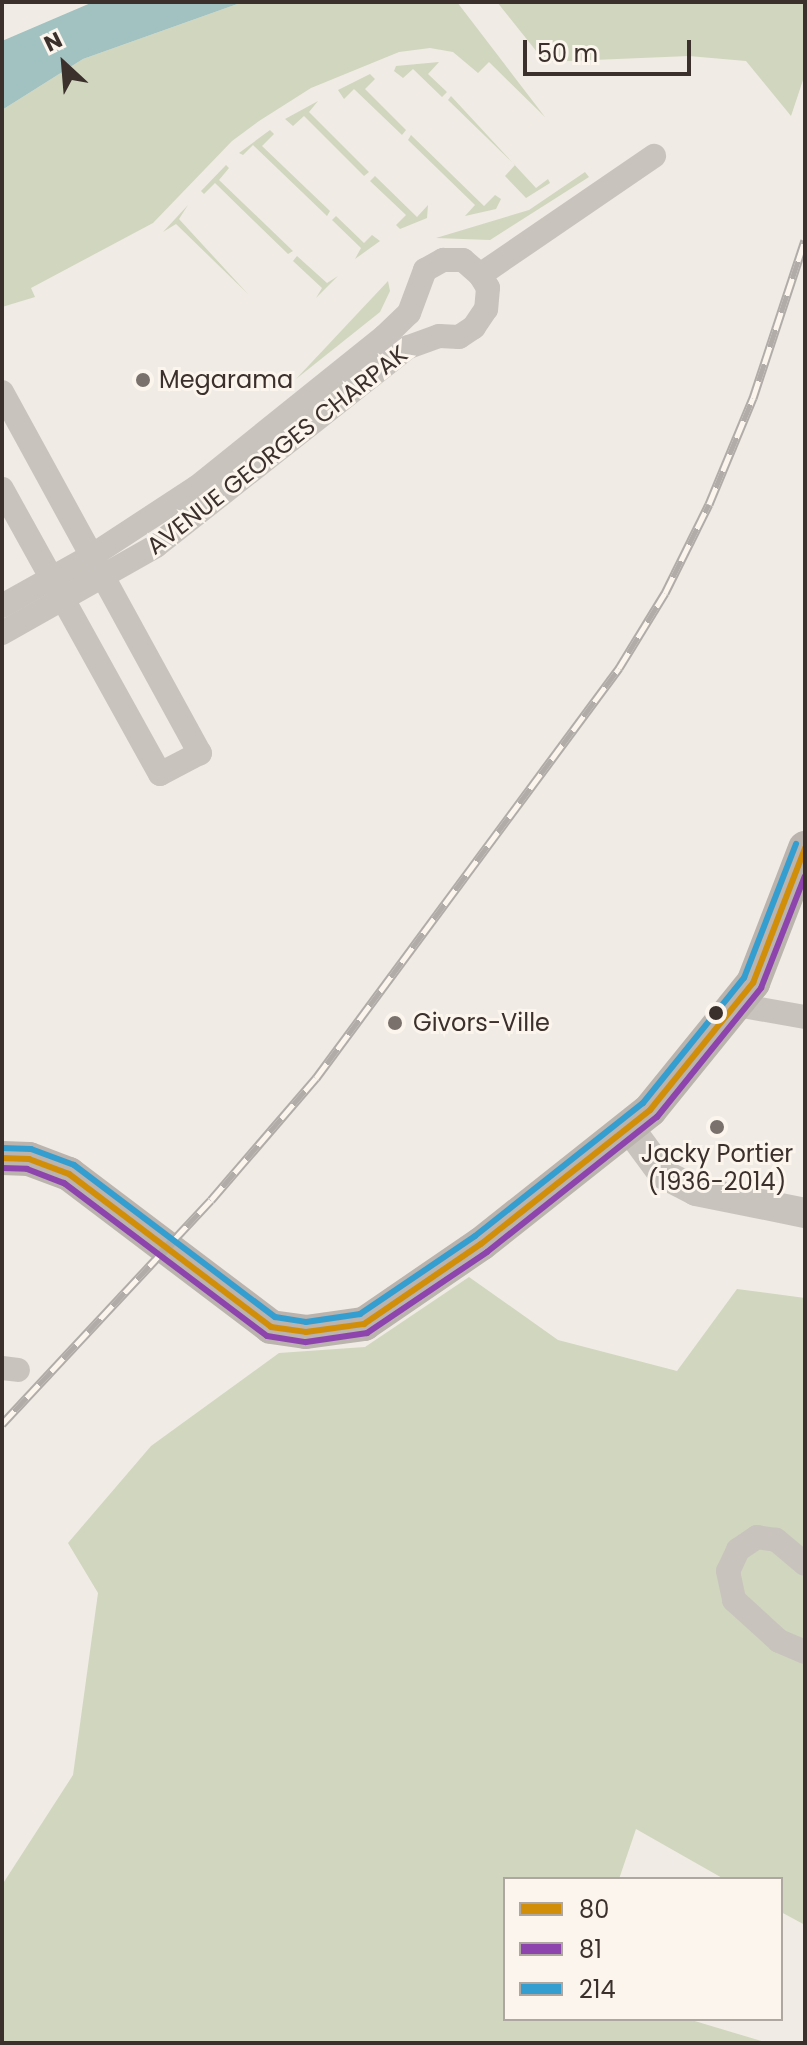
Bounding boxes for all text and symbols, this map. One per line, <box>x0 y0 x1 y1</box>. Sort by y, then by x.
north arrow <box>24 24 104 104</box>
text: N <box>39 24 67 60</box>
scale bar <box>527 24 695 74</box>
text: 50 m <box>537 37 598 70</box>
street label: AVENUE GEORGES CHARPAK <box>141 339 413 561</box>
place label: Megarama <box>159 366 293 394</box>
marker: Megarama <box>134 371 152 389</box>
unlabelled marker <box>708 1005 724 1021</box>
place label: Givors-Ville <box>413 1009 550 1037</box>
marker: Givors-Ville <box>384 1012 406 1034</box>
marker: Jacky Portier (1936-2014) <box>708 1118 726 1136</box>
place label: Jacky Portier (1936-2014) <box>641 1140 793 1196</box>
legend <box>503 1877 783 2021</box>
text: 80 <box>579 1893 609 1926</box>
text: 81 <box>579 1933 602 1966</box>
text: 214 <box>579 1973 616 2006</box>

